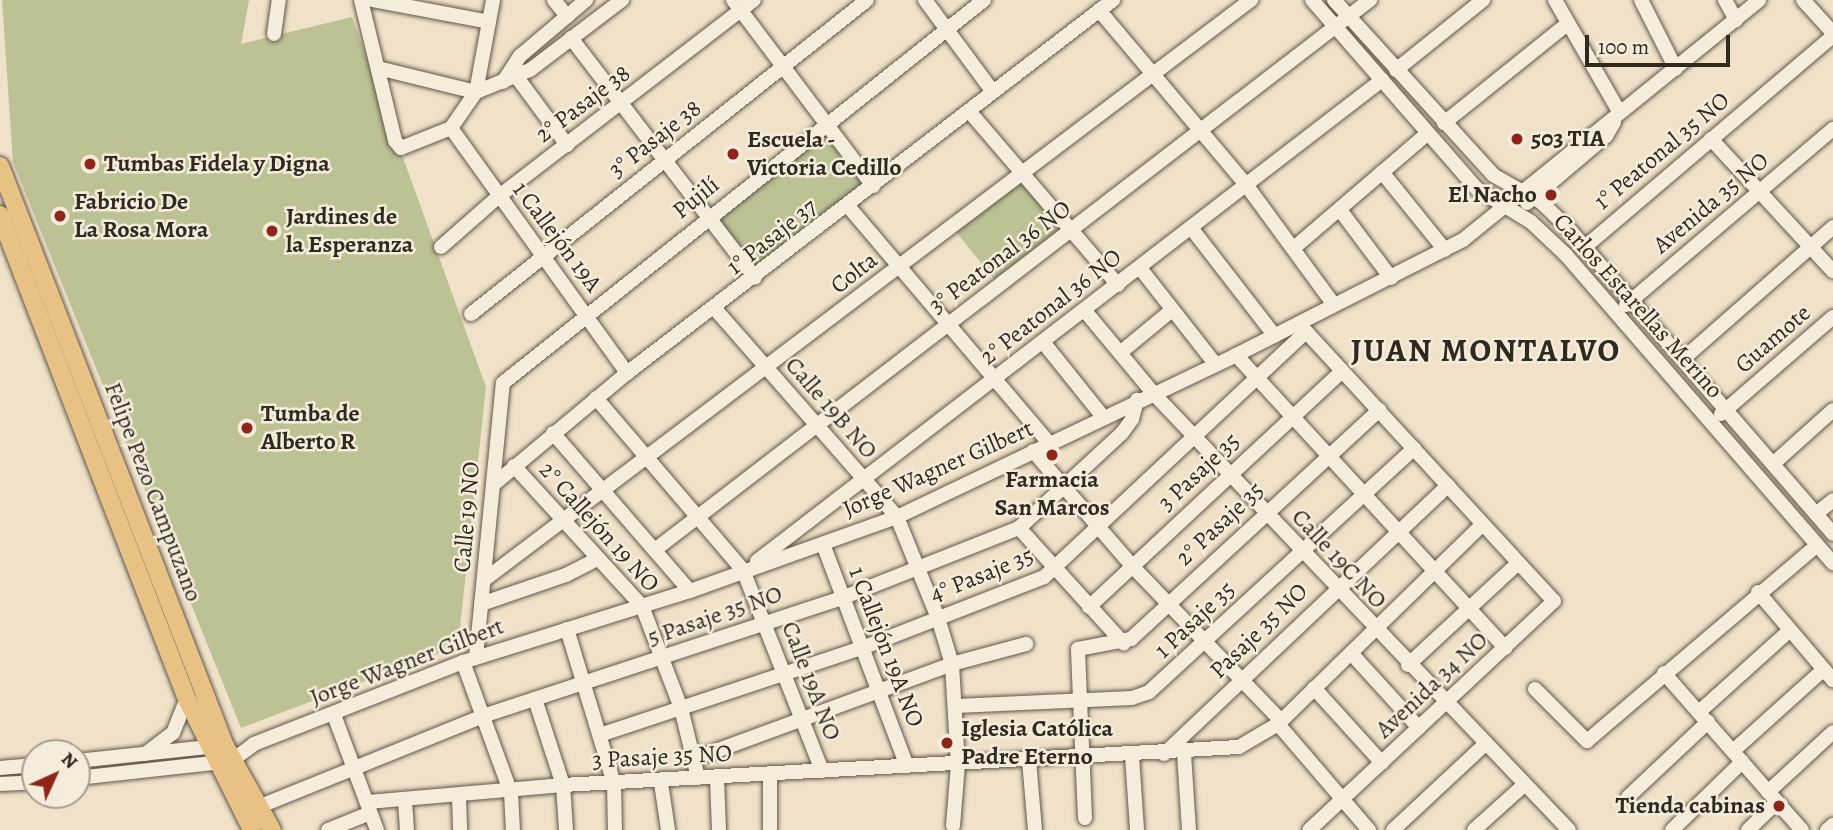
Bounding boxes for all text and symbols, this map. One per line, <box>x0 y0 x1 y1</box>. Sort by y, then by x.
scale bar <box>1588 21 1733 65</box>
text: 100 m <box>1598 33 1649 61</box>
street label: 2° Pasaje 38 <box>530 59 636 149</box>
street label: 1° Peatonal 35 NO <box>1588 86 1736 216</box>
street label: 3° Pasaje 38 <box>603 94 707 184</box>
place label: 503 TIA <box>1531 125 1605 153</box>
place label: Escuela - Victoria Cedillo <box>747 126 902 182</box>
marker: 503 TIA <box>1509 131 1525 147</box>
marker: Escuela - Victoria Cedillo <box>725 146 741 162</box>
street label: Avenida 35 NO <box>1647 146 1775 260</box>
place label: Tumbas Fidela y Digna <box>104 150 330 178</box>
marker: Tumbas Fidela y Digna <box>82 156 98 172</box>
street label: Pujilí <box>667 171 725 225</box>
street label: 1 Callejón 19A <box>506 176 608 298</box>
place label: El Nacho <box>1448 181 1537 209</box>
marker: El Nacho <box>1543 187 1559 203</box>
place label: Fabricio De La Rosa Mora <box>74 188 209 244</box>
street label: 1° Pasaje 37 <box>721 193 823 281</box>
street label: 3° Peatonal 36 NO <box>923 194 1077 320</box>
place label: Jardines de la Esperanza <box>286 203 413 259</box>
street label: Carlos Estarellas Merino <box>1547 207 1729 405</box>
marker: Fabricio De La Rosa Mora <box>52 208 68 224</box>
marker: Jardines de la Esperanza <box>264 223 280 239</box>
street label: 2° Peatonal 36 NO <box>974 243 1128 371</box>
street label: Colta <box>825 246 883 300</box>
street label: Guamote <box>1729 299 1817 379</box>
district label: JUAN MONTALVO <box>1352 331 1620 369</box>
street label: Calle 19B NO <box>779 351 883 465</box>
street label: Felipe Pezo Campuzano <box>98 378 208 606</box>
place label: Tumba de Alberto R <box>261 400 360 456</box>
street label: Jorge Wagner Gilbert <box>838 414 1038 524</box>
marker: Tumba de Alberto R <box>239 420 255 436</box>
street label: 3 Pasaje 35 <box>1152 427 1246 517</box>
marker: Farmacia San Marcos <box>1044 447 1060 463</box>
street label: 2° Callejón 19 NO <box>533 456 665 598</box>
street label: Calle 19 NO <box>448 460 486 574</box>
place label: Farmacia San Marcos <box>994 466 1110 522</box>
street label: 2° Pasaje 35 <box>1170 476 1270 572</box>
street label: Calle 19C NO <box>1285 503 1393 615</box>
street label: 4° Pasaje 35 <box>926 541 1038 609</box>
street label: 1 Callejón 19A NO <box>842 563 930 731</box>
street label: 1 Pasaje 35 <box>1149 576 1241 664</box>
street label: Pasaje 35 NO <box>1204 577 1314 685</box>
street label: 5 Pasaje 35 NO <box>644 580 786 652</box>
street label: Jorge Wagner Gilbert <box>306 612 508 712</box>
street label: Calle 19A NO <box>775 617 847 745</box>
street label: Avenida 34 NO <box>1370 626 1494 744</box>
place label: Iglesia Católica Padre Eterno <box>961 715 1113 771</box>
marker: Iglesia Católica Padre Eterno <box>939 735 955 751</box>
north arrow <box>21 739 91 809</box>
street label: 3 Pasaje 35 NO <box>591 739 733 775</box>
text: N <box>55 746 84 775</box>
place label: Tienda cabinas <box>1616 792 1765 820</box>
marker: Tienda cabinas <box>1771 798 1787 814</box>

